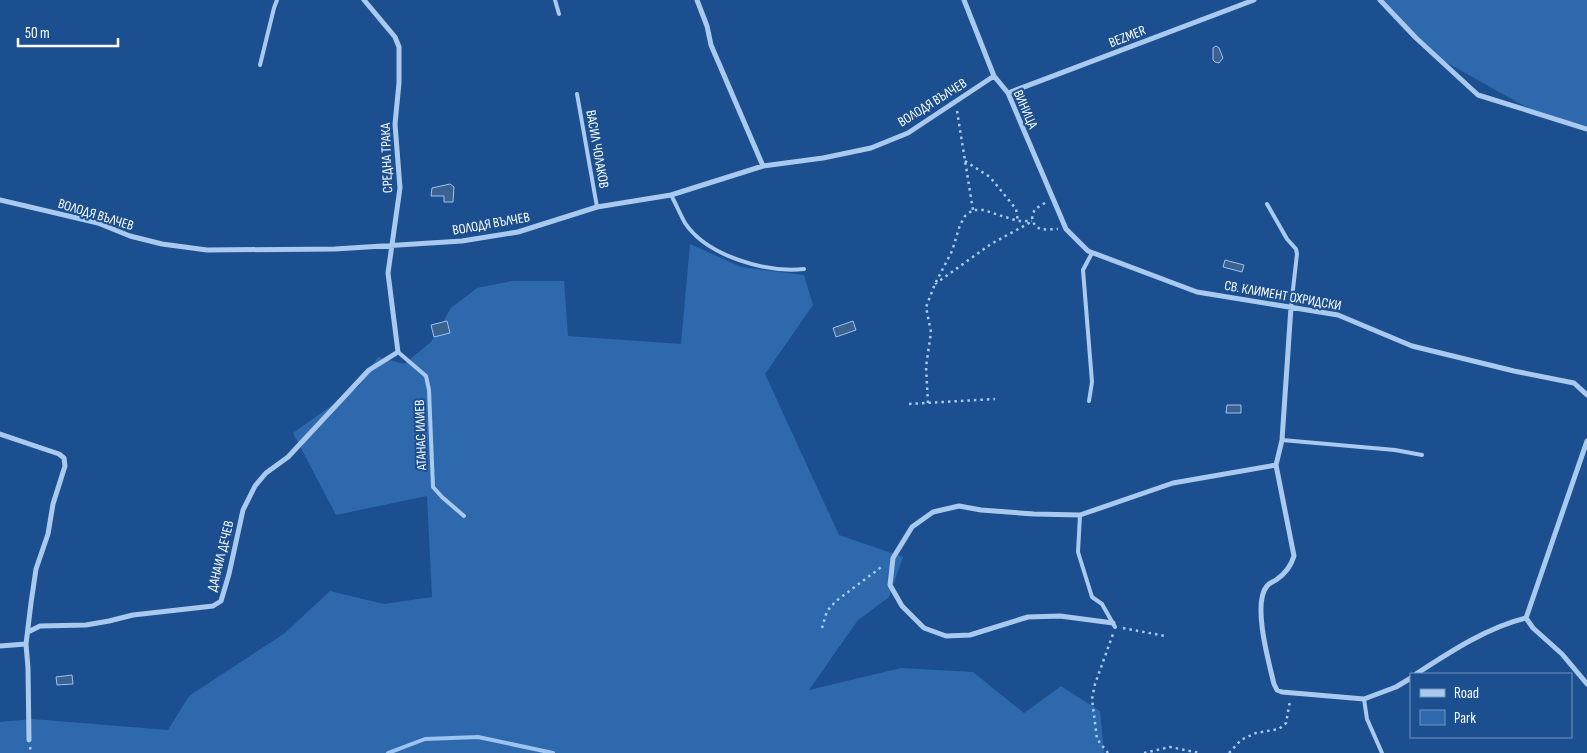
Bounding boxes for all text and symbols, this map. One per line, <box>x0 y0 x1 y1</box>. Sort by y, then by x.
scale bar <box>18 15 118 47</box>
street label: BEZMER <box>1106 21 1149 51</box>
text: 50 m <box>25 24 50 43</box>
street label: ВОЛОДЯ ВЪЛЧЕВ <box>895 74 970 130</box>
street label: ВИНИЦА <box>1009 87 1042 132</box>
street label: ВАСИЛ ЧОЛАКОВ <box>582 109 613 189</box>
street label: СРЕДНА ТРАКА <box>377 122 396 193</box>
street label: ВОЛОДЯ ВЪЛЧЕВ <box>56 195 136 234</box>
street label: ВОЛОДЯ ВЪЛЧЕВ <box>451 208 531 239</box>
street label: СВ. КЛИМЕНТ ОХРИДСКИ <box>1223 277 1343 314</box>
street label: АТАНАС ИЛИЕВ <box>411 399 430 472</box>
street label: ДАНАИЛ ДЕЧЕВ <box>203 519 237 593</box>
legend <box>1410 673 1572 738</box>
text: Road <box>1454 684 1479 703</box>
text: Park <box>1454 709 1476 728</box>

